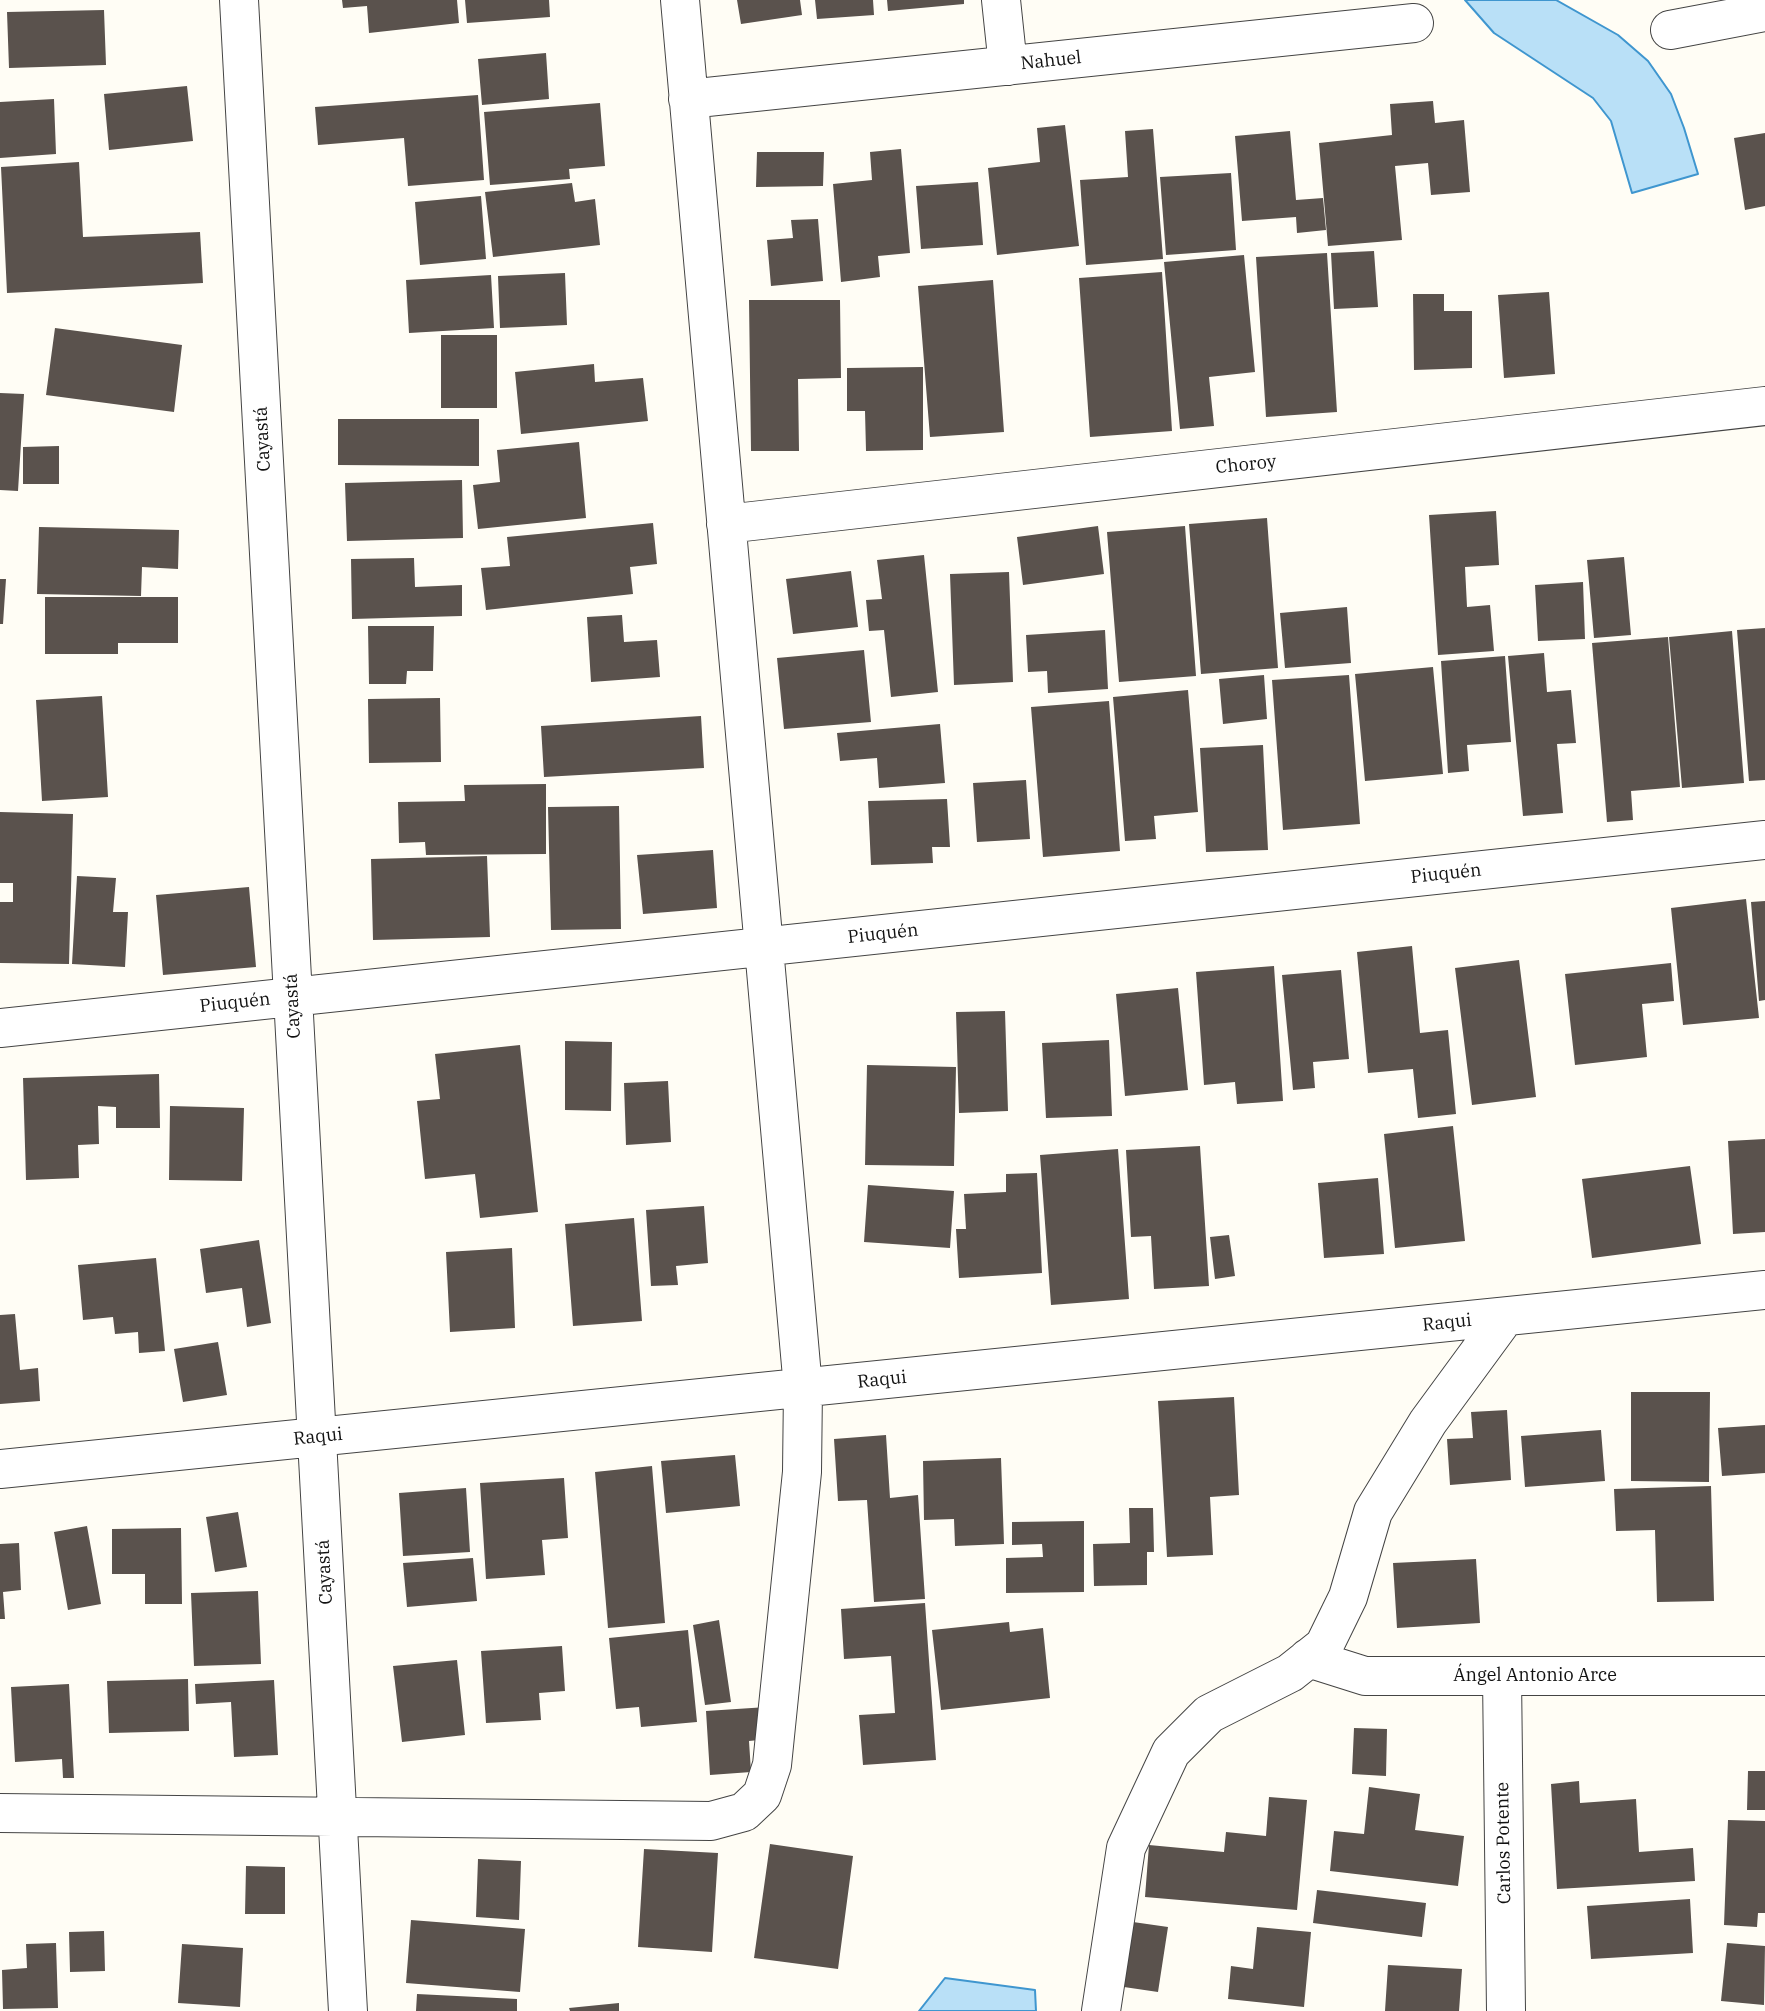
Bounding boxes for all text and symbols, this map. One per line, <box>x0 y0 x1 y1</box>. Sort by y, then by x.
street label: Nahuel <box>1019 47 1083 75</box>
street label: Cayastá <box>251 406 275 472</box>
street label: Choroy <box>1215 451 1277 479</box>
street label: Piuquén <box>1410 860 1482 888</box>
street label: Piuquén <box>847 920 919 948</box>
street label: Cayastá <box>281 973 305 1039</box>
street label: Piuquén <box>199 989 271 1017</box>
street label: Raqui <box>1421 1310 1473 1336</box>
street label: Raqui <box>856 1367 908 1393</box>
street label: Raqui <box>292 1424 344 1450</box>
street label: Cayastá <box>313 1539 337 1605</box>
street label: Ángel Antonio Arce <box>1453 1665 1617 1687</box>
street label: Carlos Potente <box>1492 1782 1516 1904</box>

